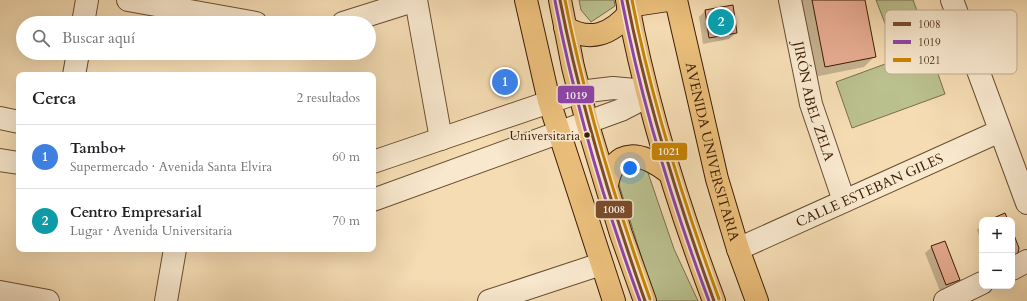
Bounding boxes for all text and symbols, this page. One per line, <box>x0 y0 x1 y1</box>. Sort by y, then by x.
pin: 2 <box>708 7 734 37</box>
legend <box>885 10 1017 74</box>
search box <box>16 16 376 60</box>
text: 1008 <box>918 17 941 32</box>
icon: search <box>30 27 52 49</box>
text: Buscar aquí <box>62 28 135 48</box>
text: 1019 <box>918 35 941 50</box>
street label: JIRÓN ABEL ZELA <box>788 38 839 164</box>
text: 1021 <box>918 53 941 68</box>
street label: AVENIDA UNIVERSITARIA <box>681 60 744 244</box>
pin: 1 <box>492 67 518 97</box>
line badge: 1019 <box>557 85 595 104</box>
text: Cerca <box>32 87 76 110</box>
text: 1019 <box>565 88 588 103</box>
text: 2 resultados <box>296 89 360 107</box>
place label: Universitaria <box>509 127 580 145</box>
marker: Universitaria <box>582 130 592 140</box>
text: Tambo+ <box>70 138 126 158</box>
line badge: 1021 <box>651 142 688 161</box>
text: 1021 <box>658 144 680 159</box>
text: 1 <box>42 148 48 166</box>
text: 60 m <box>332 148 360 166</box>
street label: CALLE ESTEBAN GILES <box>793 149 946 232</box>
text: Supermercado · Avenida Santa Elvira <box>70 158 272 176</box>
your location <box>620 158 640 178</box>
line badge: 1008 <box>595 200 633 219</box>
text: Centro Empresarial <box>70 202 202 222</box>
text: 1008 <box>603 202 625 217</box>
text: 2 <box>42 212 48 230</box>
text: 70 m <box>332 212 360 230</box>
map controls <box>979 217 1015 289</box>
button: + <box>979 217 1015 253</box>
text: Lugar · Avenida Universitaria <box>70 222 232 240</box>
button: − <box>979 253 1015 289</box>

